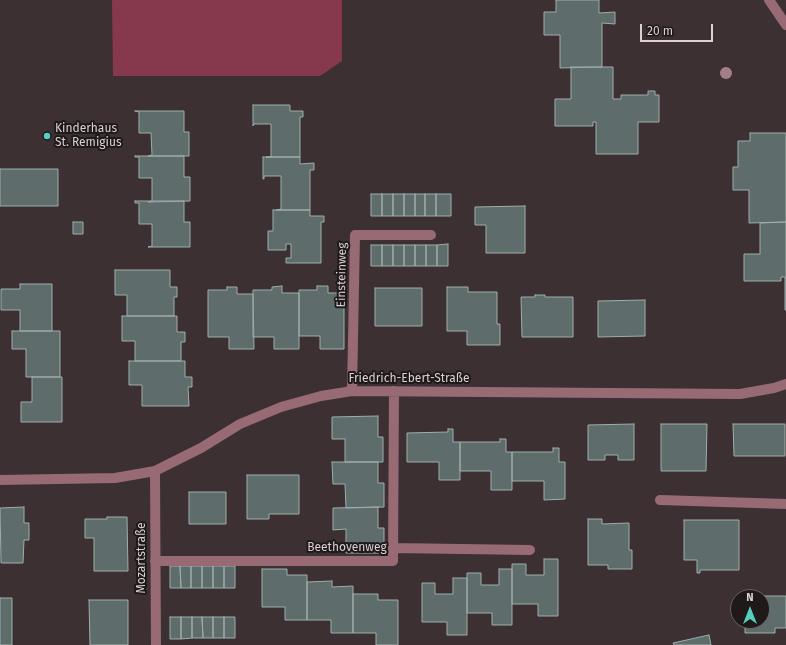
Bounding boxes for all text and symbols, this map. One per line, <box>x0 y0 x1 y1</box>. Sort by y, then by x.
scale bar <box>642 16 715 42</box>
text: 20 m <box>647 24 673 38</box>
place label: Kinderhaus St. Remigius <box>55 122 121 150</box>
marker: Kinderhaus St. Remigius <box>42 131 52 141</box>
street label: Einsteinweg <box>334 242 350 308</box>
street label: Friedrich-Ebert-Straße <box>348 372 470 386</box>
street label: Mozartstraße <box>135 522 149 594</box>
street label: Beethovenweg <box>307 541 387 555</box>
north arrow <box>730 589 770 629</box>
text: N <box>746 591 754 604</box>

